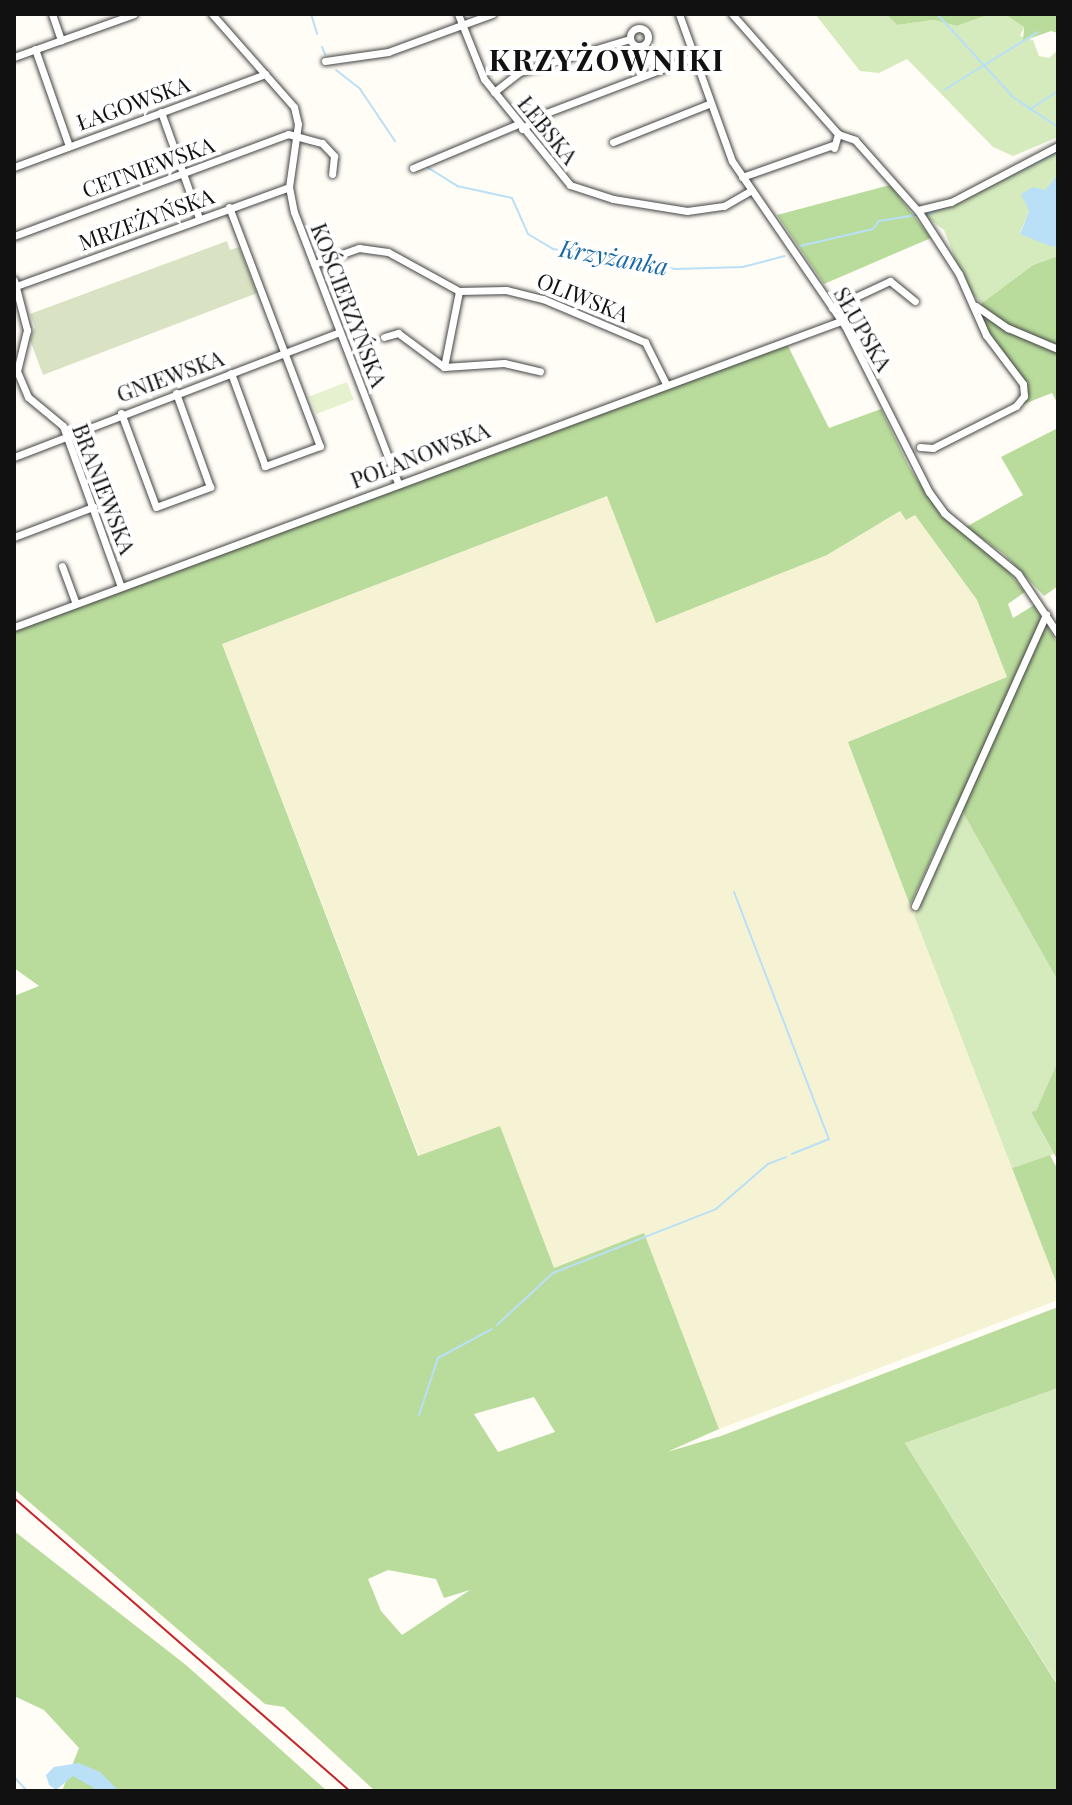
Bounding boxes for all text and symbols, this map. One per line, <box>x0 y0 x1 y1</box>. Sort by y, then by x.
district label: KRZYŻOWNIKI <box>489 41 725 77</box>
street label: ŁAGOWSKA <box>73 70 193 136</box>
street label: ŁEBSKA <box>513 91 583 169</box>
street label: CETNIEWSKA <box>78 131 218 203</box>
street label: MRZEŻYŃSKA <box>75 182 217 256</box>
street label: KOŚCIERZYŃSKA <box>306 219 392 391</box>
water label: Krzyżanka <box>557 233 671 281</box>
street label: OLIWSKA <box>533 267 633 327</box>
street label: SŁUPSKA <box>828 282 898 376</box>
street label: GNIEWSKA <box>113 344 227 408</box>
street label: POLANOWSKA <box>347 416 493 494</box>
street label: BRANIEWSKA <box>67 420 141 558</box>

